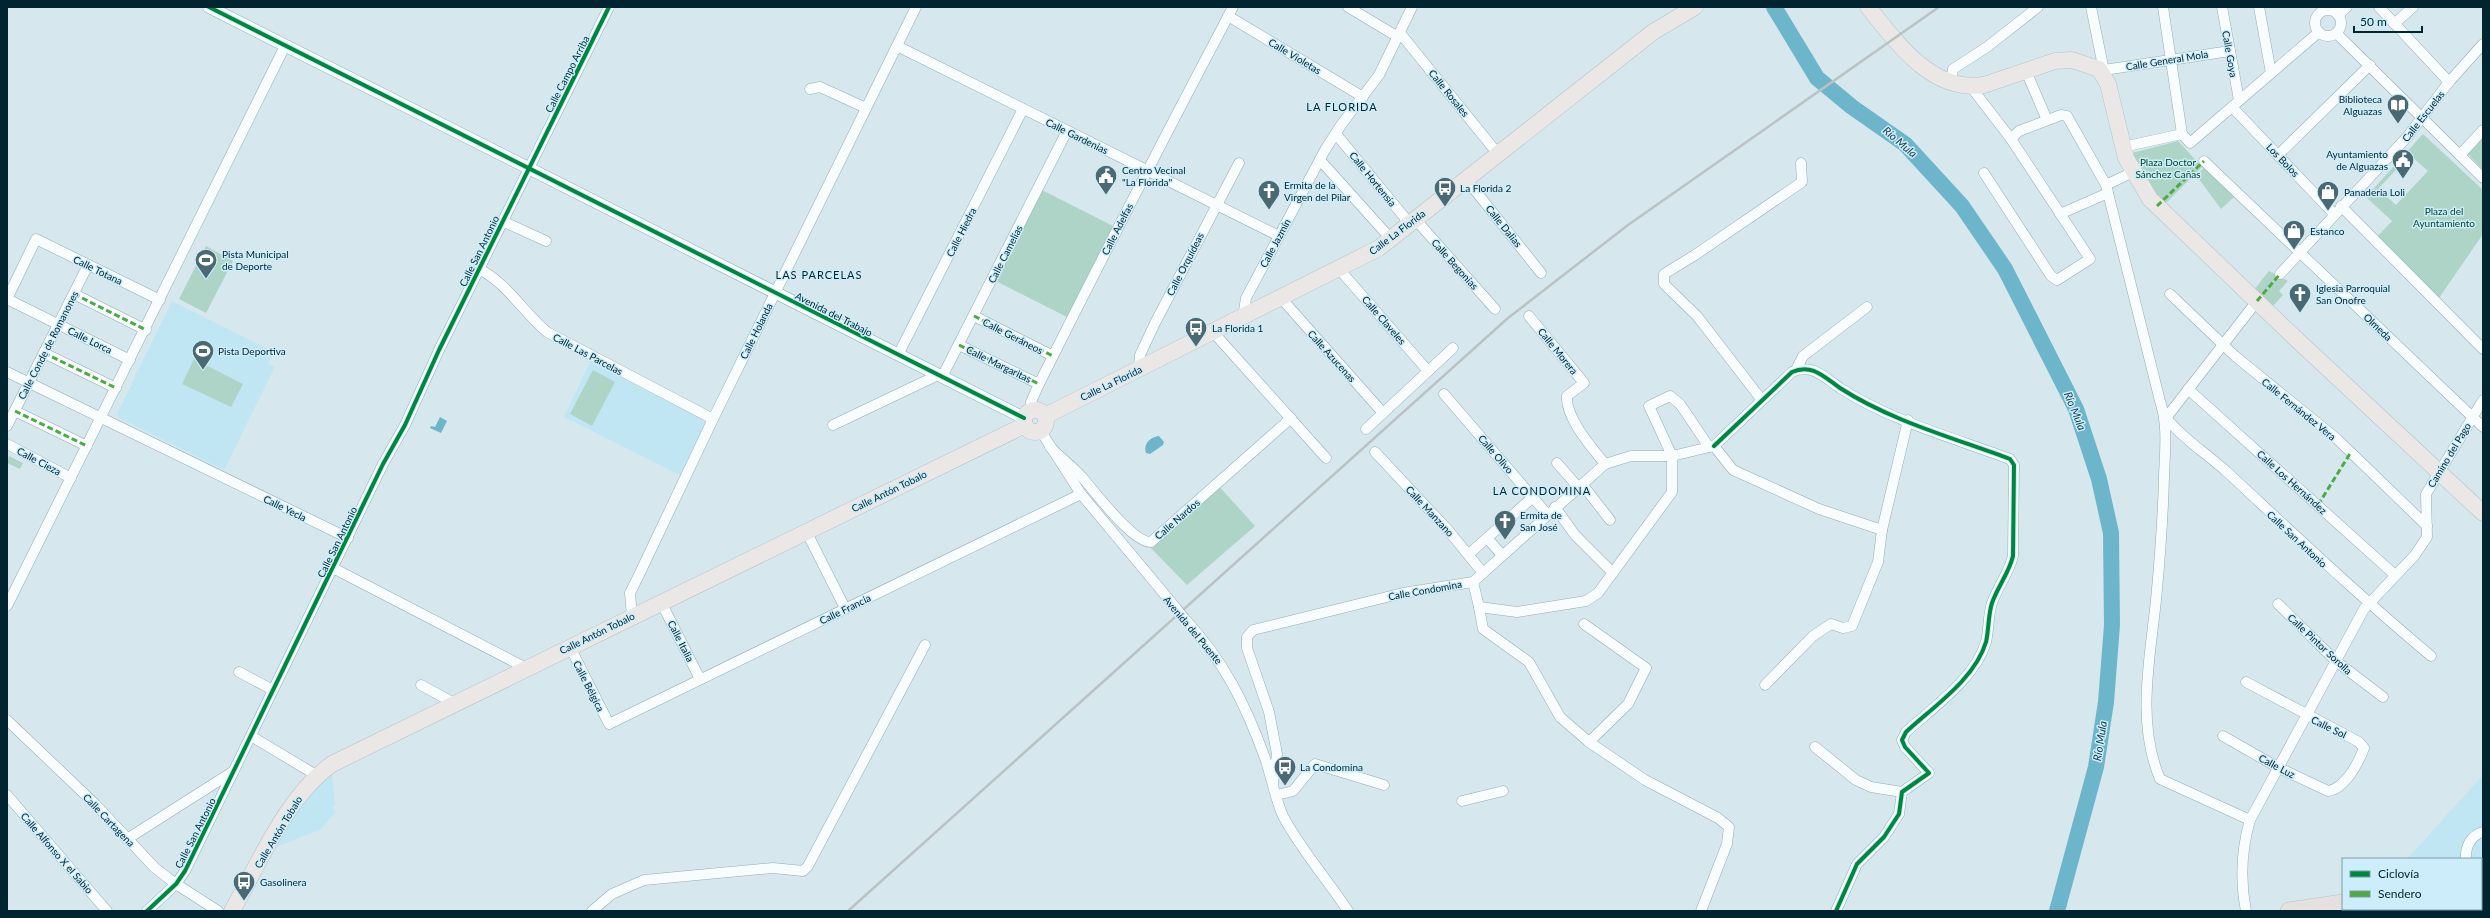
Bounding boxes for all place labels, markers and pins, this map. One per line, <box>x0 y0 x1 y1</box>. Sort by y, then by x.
library icon: Biblioteca Alguazas <box>2385 92 2411 125</box>
place label: Biblioteca Alguazas <box>2339 93 2382 117</box>
public building icon: Ayuntamiento de Alguazas <box>2390 147 2416 180</box>
place label: Ayuntamiento de Alguazas <box>2326 148 2388 172</box>
public building icon: Centro Vecinal "La Florida" <box>1093 163 1119 196</box>
place label: Centro Vecinal "La Florida" <box>1122 164 1186 188</box>
bus stop icon: La Florida 2 <box>1432 175 1458 208</box>
church icon: Ermita de la Virgen del Pilar <box>1256 178 1282 211</box>
place label: Ermita de la Virgen del Pilar <box>1284 179 1351 203</box>
shop icon: Panaderia Loli <box>2315 179 2341 212</box>
place label: La Florida 2 <box>1460 182 1511 194</box>
place label: Panaderia Loli <box>2344 186 2405 198</box>
shop icon: Estanco <box>2281 218 2307 251</box>
place label: Estanco <box>2310 225 2345 237</box>
sports icon: Pista Municipal de Deporte <box>193 247 219 280</box>
place label: Pista Municipal de Deporte <box>222 248 289 272</box>
church icon: Iglesia Parroquial San Onofre <box>2287 281 2313 314</box>
place label: Iglesia Parroquial San Onofre <box>2316 282 2390 306</box>
bus stop icon: La Florida 1 <box>1183 315 1209 348</box>
place label: La Florida 1 <box>1212 322 1263 334</box>
sports icon: Pista Deportiva <box>190 338 216 371</box>
place label: Pista Deportiva <box>218 345 286 357</box>
church icon: Ermita de San José <box>1492 508 1518 541</box>
place label: Ermita de San José <box>1520 509 1562 533</box>
bus stop icon: La Condomina <box>1272 754 1298 787</box>
place label: La Condomina <box>1300 761 1363 773</box>
bus stop icon: Gasolinera <box>231 869 257 902</box>
place label: Gasolinera <box>260 876 306 888</box>

